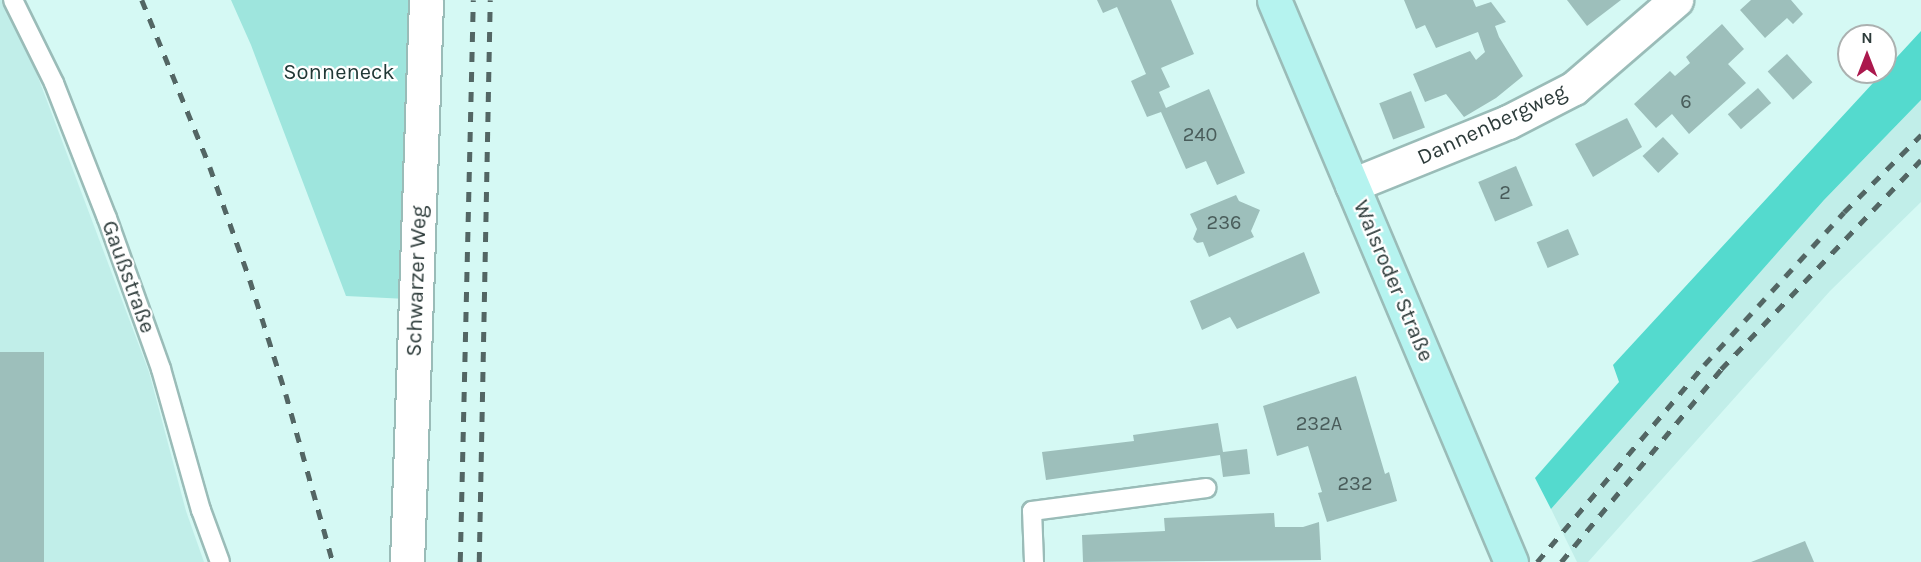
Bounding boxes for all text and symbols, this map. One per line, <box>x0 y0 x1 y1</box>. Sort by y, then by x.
north arrow <box>1837 24 1897 84</box>
text: N <box>1861 28 1873 47</box>
park label: Sonneneck <box>283 60 395 86</box>
street label: Dannenbergweg <box>1413 79 1571 171</box>
house number: 6 <box>1680 89 1692 113</box>
house number: 240 <box>1183 122 1217 146</box>
house number: 2 <box>1499 180 1511 204</box>
street label: Walsroder Straße <box>1347 196 1439 366</box>
street label: Schwarzer Weg <box>401 205 433 357</box>
house number: 236 <box>1207 210 1241 234</box>
street label: Gaußstraße <box>95 217 161 337</box>
house number: 232A <box>1296 411 1342 435</box>
house number: 232 <box>1338 471 1372 495</box>

